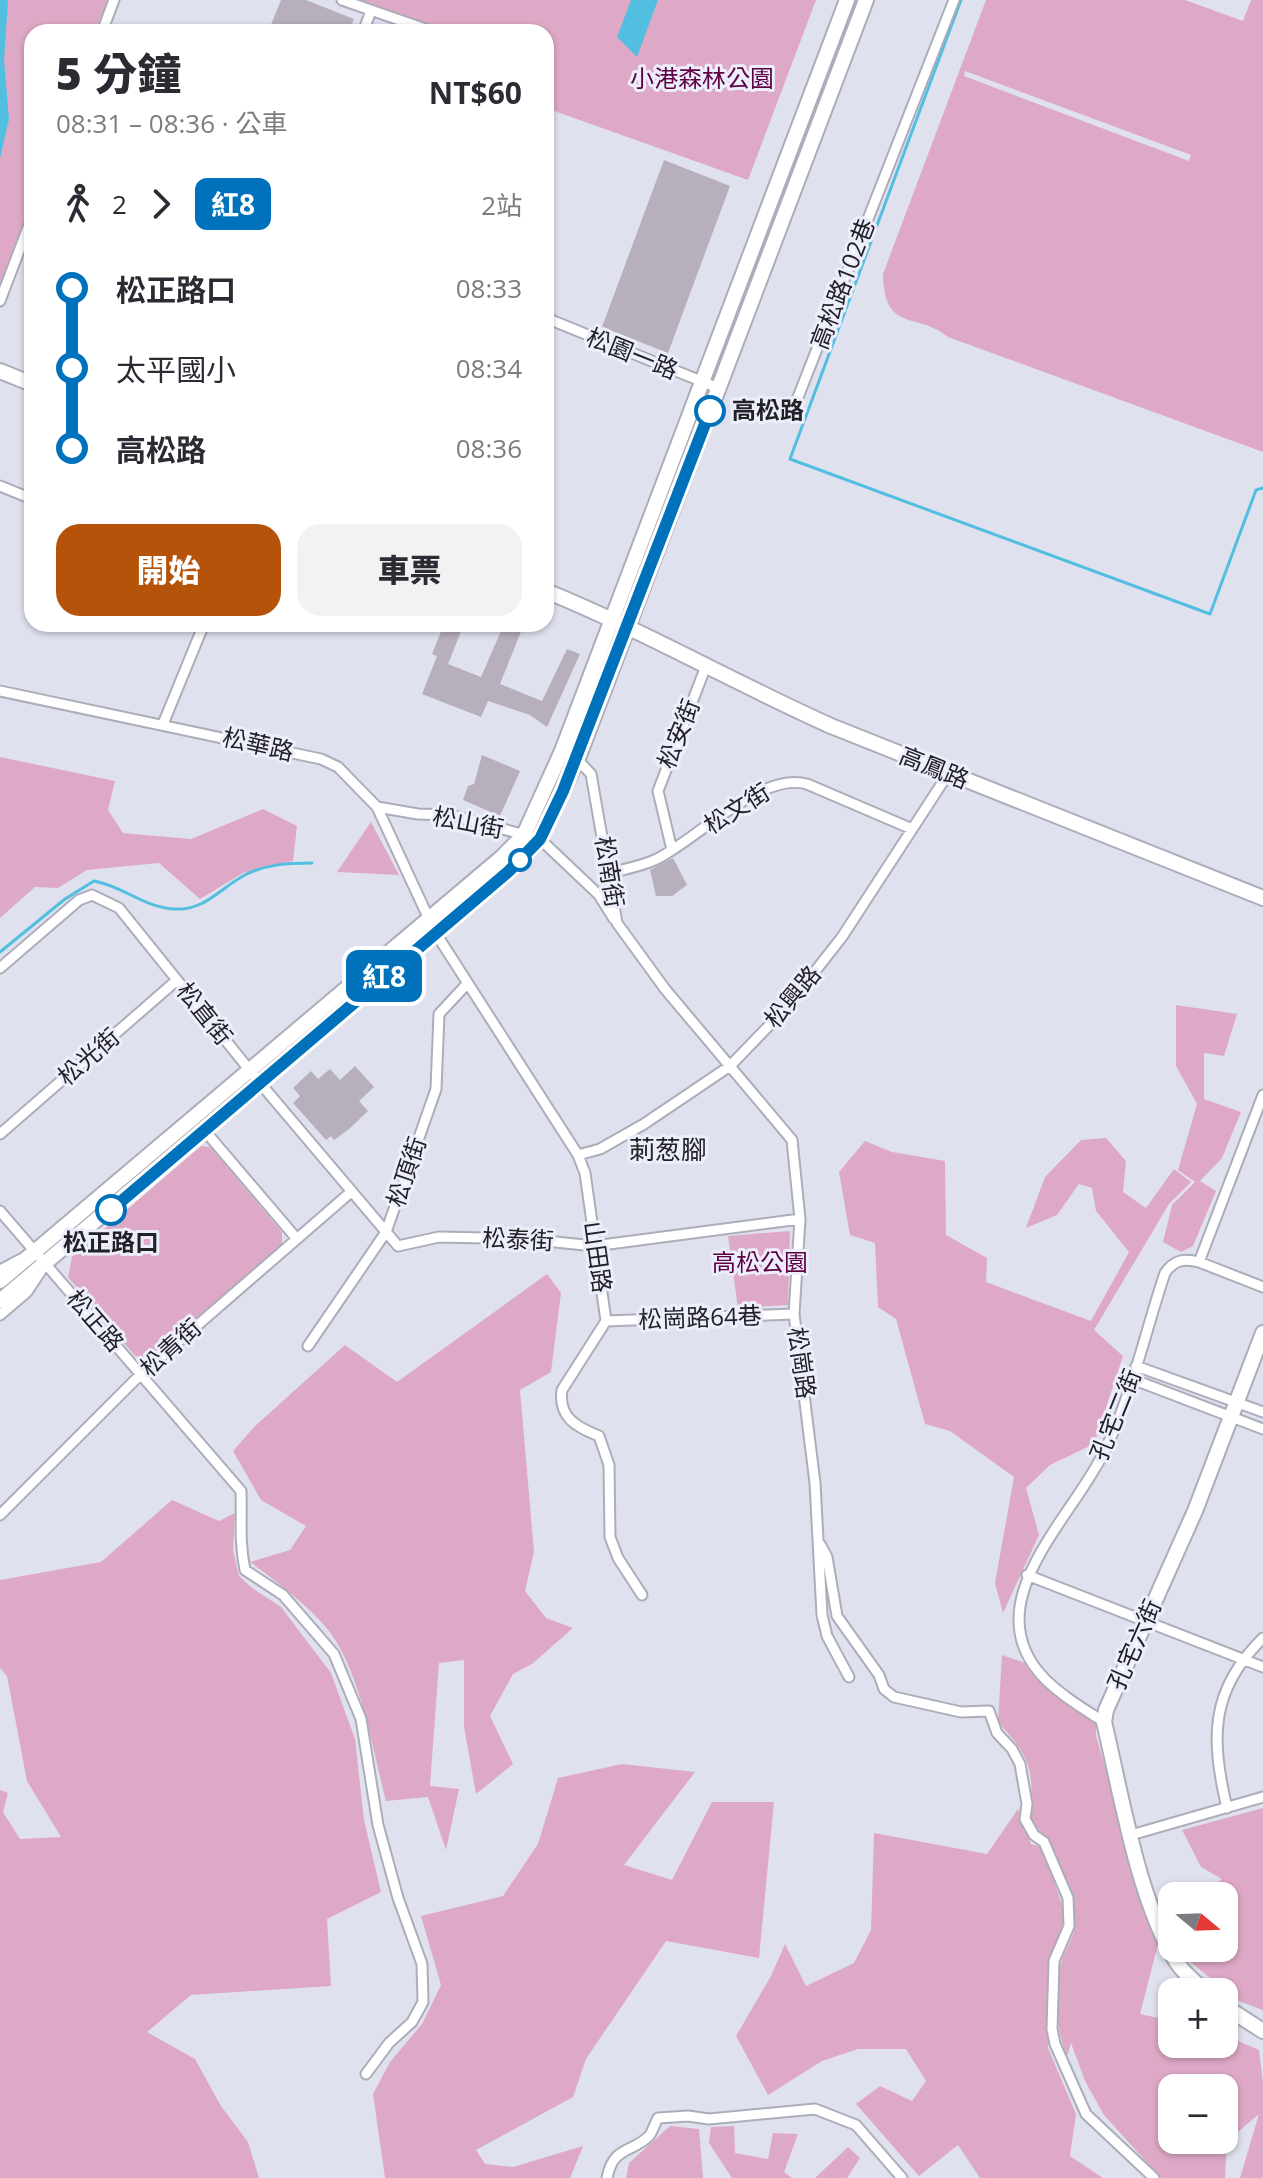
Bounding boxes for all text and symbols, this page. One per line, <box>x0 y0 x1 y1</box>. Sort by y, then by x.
text: 5 分鐘 <box>56 43 181 103</box>
park label: 小港森林公園 <box>630 61 774 94</box>
text: NT$60 <box>429 72 522 113</box>
text: 08:31 – 08:36 · 公車 <box>56 105 287 141</box>
icon: walk <box>56 182 100 226</box>
icon: forward <box>139 182 183 226</box>
text: 紅8 <box>211 185 255 223</box>
text: 2 <box>112 186 127 222</box>
text: 2站 <box>481 187 522 223</box>
street label: 高松路102巷 <box>802 214 882 353</box>
text: 松正路口 <box>116 269 236 310</box>
text: 08:33 <box>456 270 522 306</box>
street label: 松園一路 <box>582 319 683 386</box>
text: 太平國小 <box>116 349 236 390</box>
text: 08:34 <box>456 350 522 386</box>
place label: 高松路 <box>732 393 804 426</box>
marker: 高松路 <box>695 396 725 426</box>
text: 高松路 <box>116 429 206 470</box>
text: 08:36 <box>456 430 522 466</box>
button: 開始 <box>56 524 281 616</box>
button: 車票 <box>297 524 522 616</box>
street label: 松安街 <box>649 694 706 773</box>
street label: 松華路 <box>220 719 297 768</box>
street label: 高鳳路 <box>895 738 974 795</box>
street label: 松文街 <box>697 775 775 841</box>
street label: 松山街 <box>430 798 507 845</box>
street label: 松南街 <box>589 834 632 910</box>
unlabelled marker <box>509 849 531 871</box>
line badge: 紅8 <box>348 950 420 1002</box>
text: 紅8 <box>362 957 406 995</box>
street label: 松興路 <box>756 958 828 1034</box>
street label: 松直街 <box>170 975 241 1051</box>
street label: 松光街 <box>50 1020 126 1092</box>
district label: 莿葱腳 <box>629 1131 707 1167</box>
street label: 松頂街 <box>378 1132 433 1211</box>
marker: 松正路口 <box>96 1195 126 1225</box>
street label: 山田路 <box>577 1219 620 1295</box>
street label: 松泰街 <box>481 1220 555 1257</box>
place label: 松正路口 <box>63 1225 159 1258</box>
park label: 高松公園 <box>712 1245 808 1278</box>
street label: 松正路 <box>60 1282 132 1358</box>
street label: 松崗路64巷 <box>638 1298 762 1335</box>
street label: 松青街 <box>132 1311 208 1383</box>
street label: 松崗路 <box>781 1325 824 1401</box>
street label: 孔宅二街 <box>1081 1364 1148 1465</box>
street label: 孔宅六街 <box>1099 1594 1168 1695</box>
north arrow <box>1158 1882 1238 1962</box>
map controls <box>1158 1882 1238 2154</box>
button: + <box>1158 1978 1238 2058</box>
button: − <box>1158 2074 1238 2154</box>

